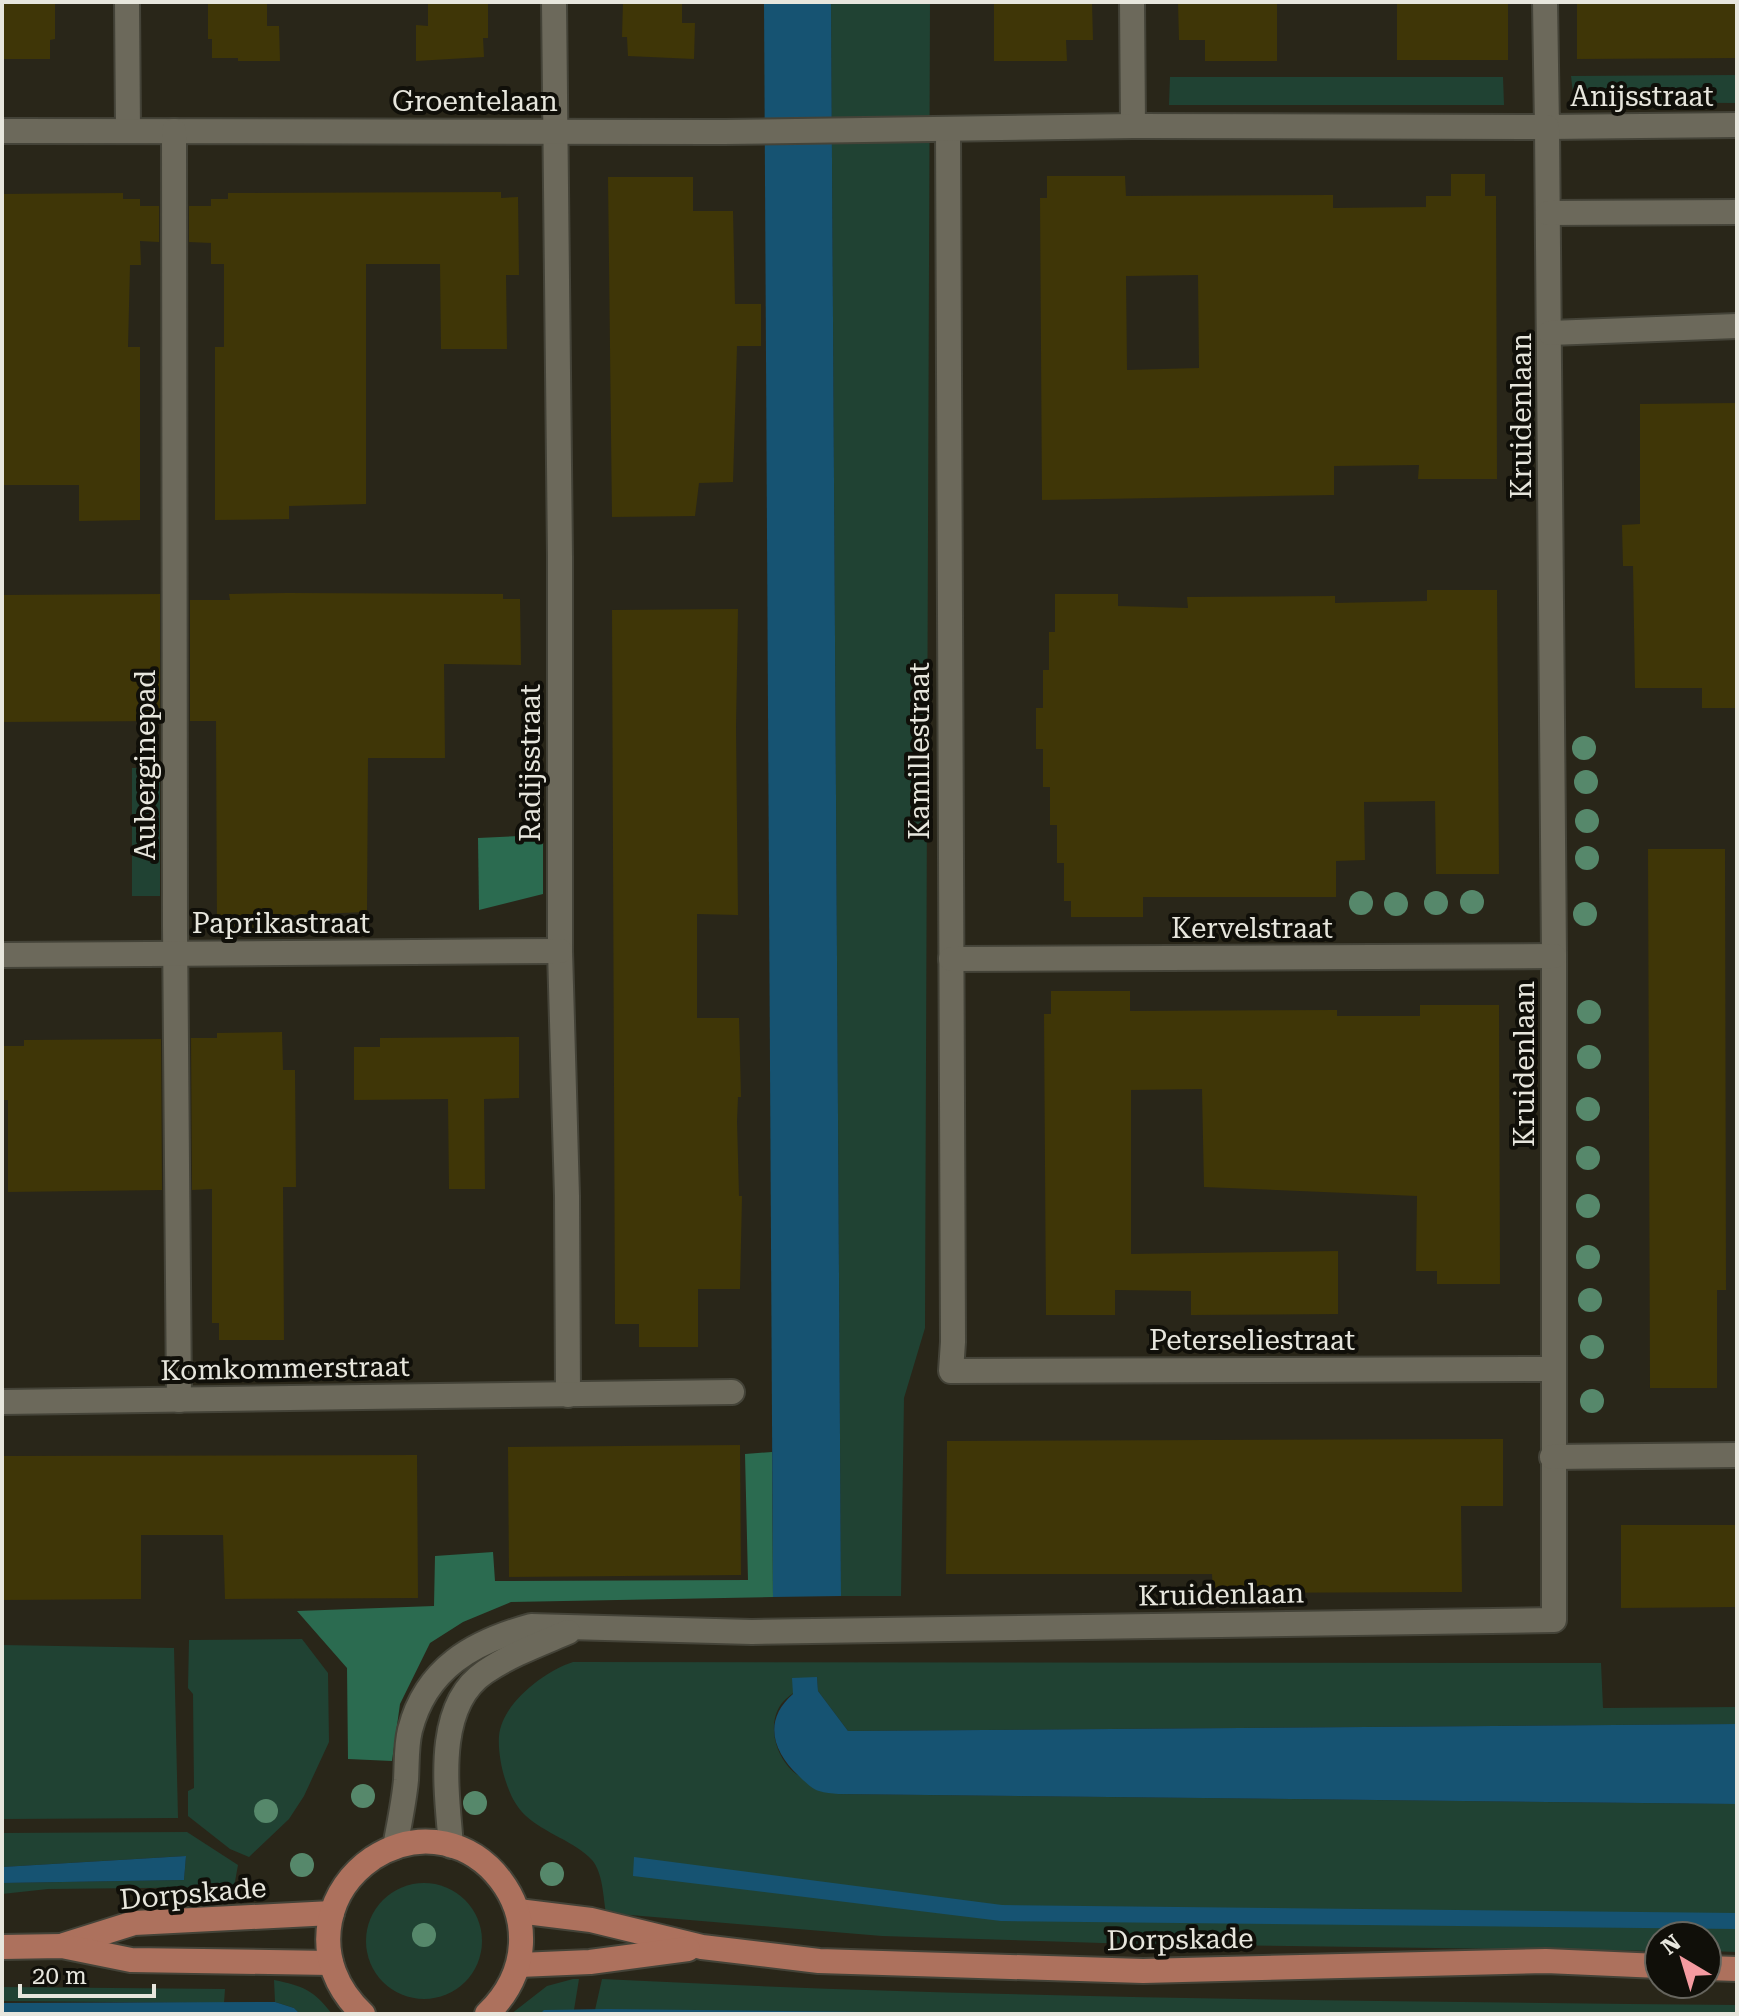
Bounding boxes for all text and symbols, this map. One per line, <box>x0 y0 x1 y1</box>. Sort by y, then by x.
street label: Anijsstraat <box>1570 80 1714 113</box>
street label: Groentelaan <box>392 85 558 118</box>
street label: Kruidenlaan <box>1505 333 1538 499</box>
street label: Kamillestraat <box>903 662 936 840</box>
street label: Auberginepad <box>129 670 162 860</box>
street label: Radijsstraat <box>514 684 547 842</box>
street label: Paprikastraat <box>192 907 370 940</box>
street label: Kervelstraat <box>1171 912 1333 945</box>
street label: Kruidenlaan <box>1508 981 1541 1147</box>
street label: Peterseliestraat <box>1149 1324 1355 1357</box>
street label: Komkommerstraat <box>160 1350 410 1387</box>
street label: Kruidenlaan <box>1138 1577 1304 1612</box>
street label: Dorpskade <box>118 1871 268 1916</box>
north arrow <box>1643 1920 1723 2000</box>
street label: Dorpskade <box>1106 1922 1254 1957</box>
text: N <box>1657 1930 1685 1960</box>
scale bar <box>20 1948 154 1998</box>
text: 20 m <box>32 1962 87 1990</box>

